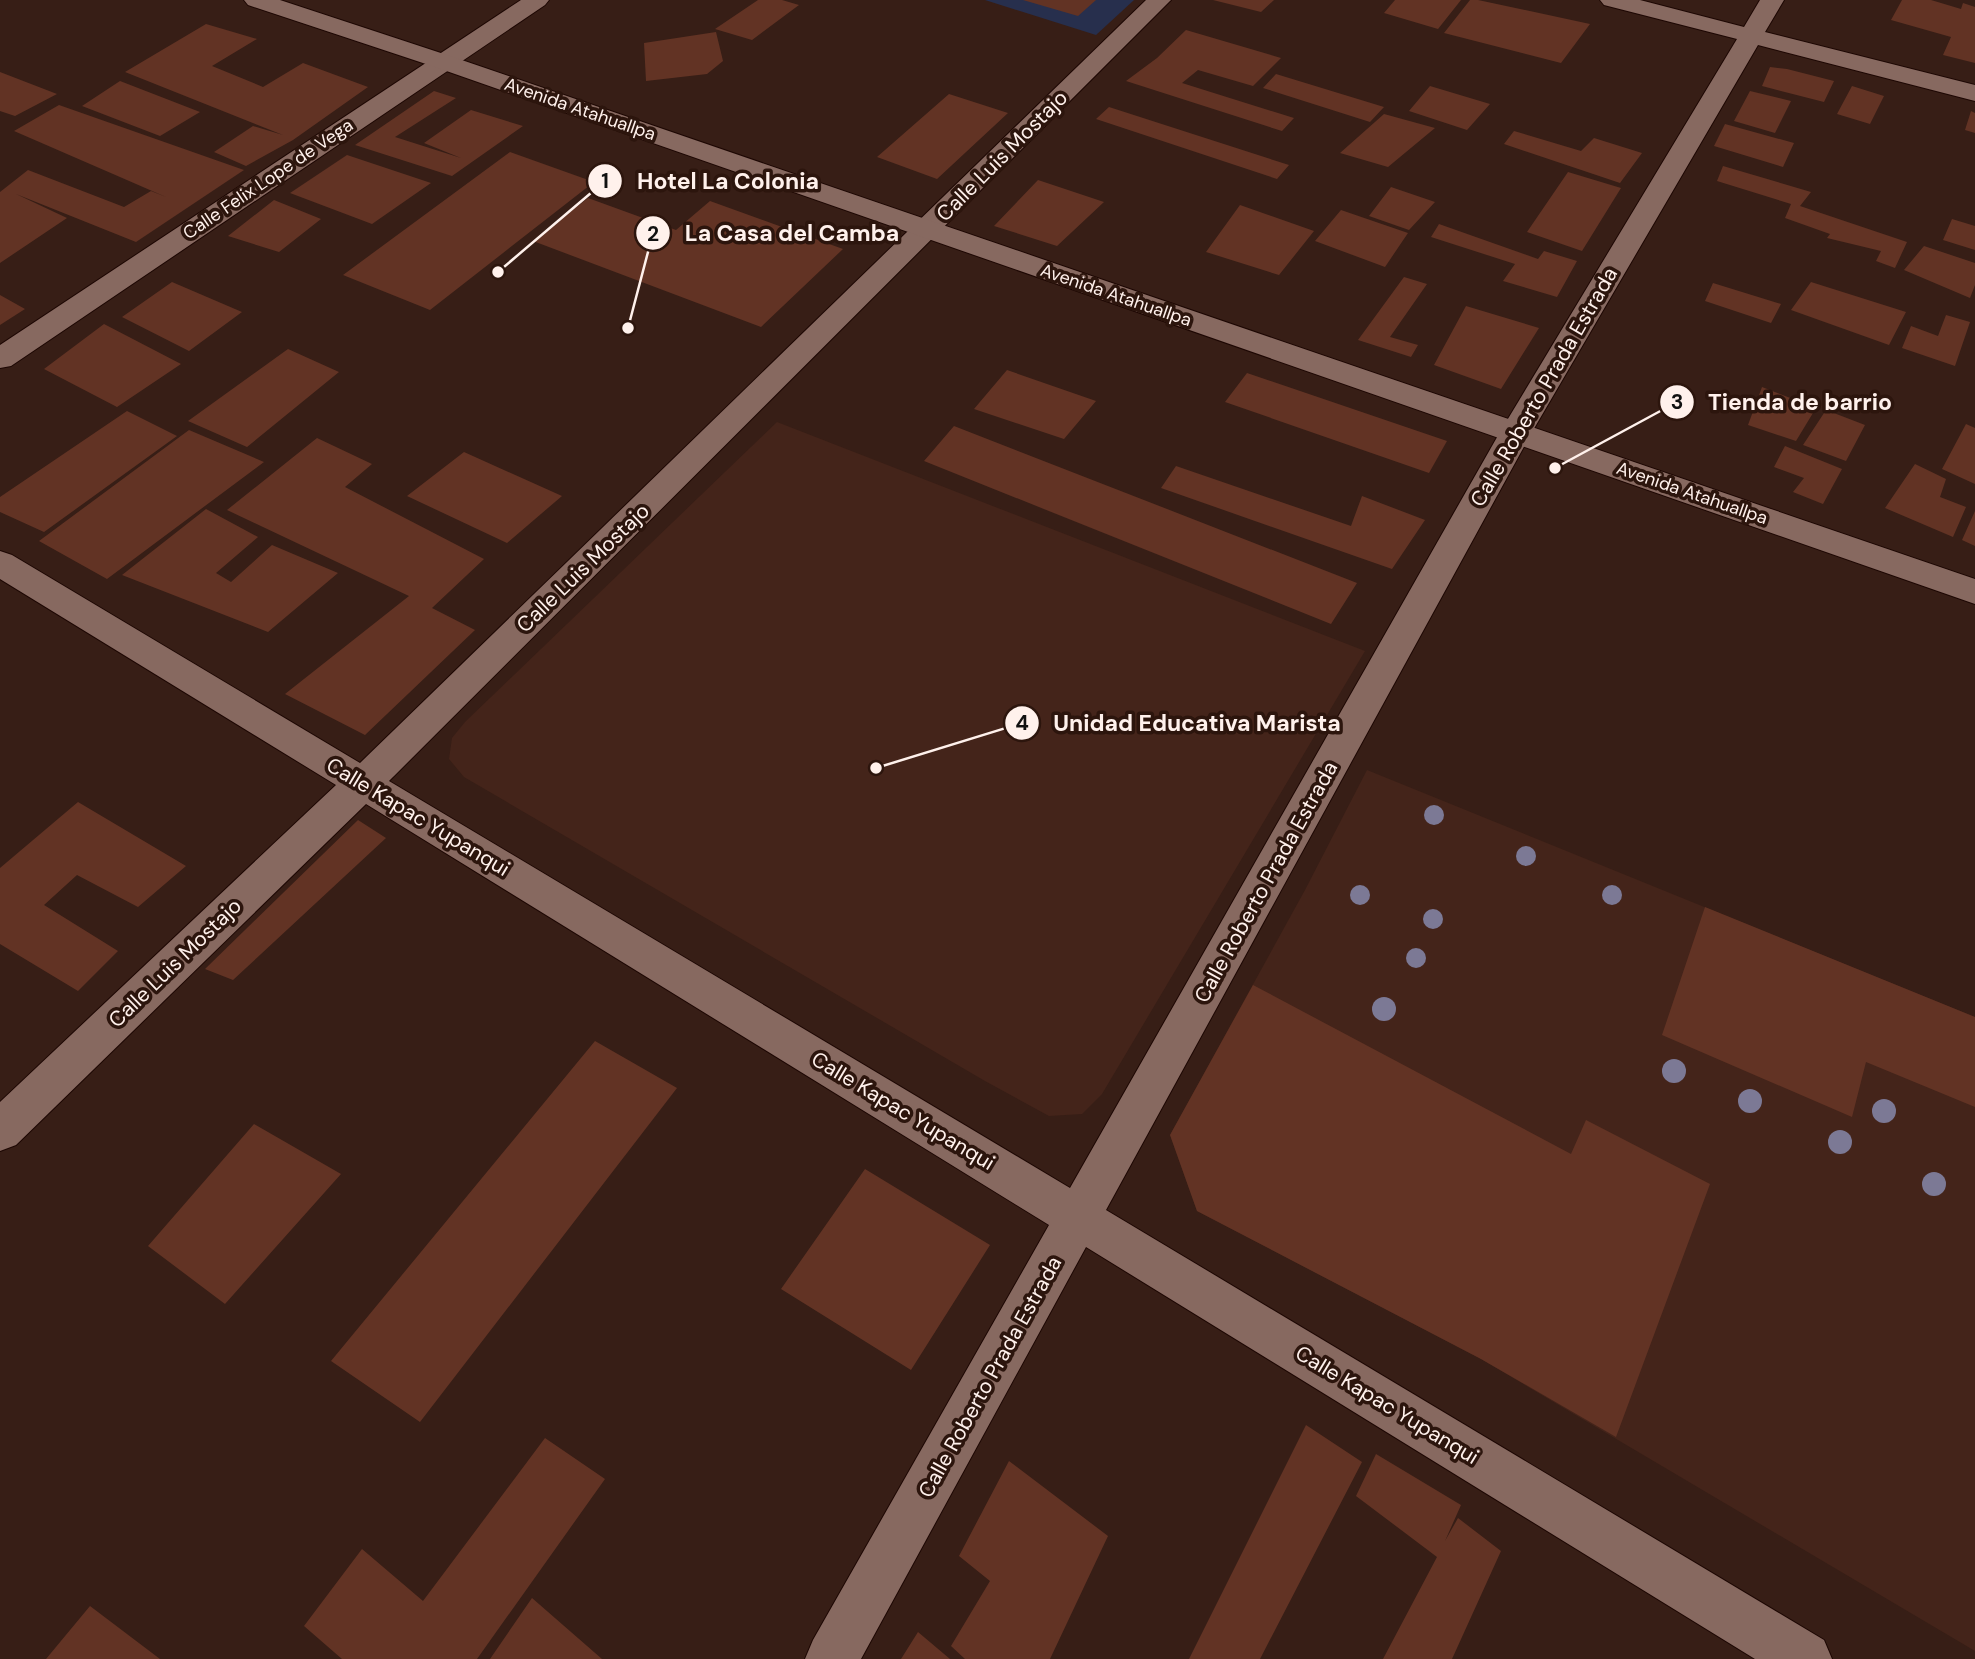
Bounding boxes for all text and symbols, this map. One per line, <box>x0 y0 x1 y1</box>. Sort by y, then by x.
street label: Avenida Atahuallpa <box>501 72 659 146</box>
street label: Calle Luis Mostajo <box>930 84 1074 228</box>
street label: Calle Felix Lope de Vega <box>178 113 358 245</box>
callout: Hotel La Colonia <box>588 159 833 203</box>
text: Hotel La Colonia <box>637 166 819 196</box>
text: 1 <box>601 167 609 195</box>
callout: La Casa del Camba <box>635 211 913 255</box>
text: La Casa del Camba <box>685 218 899 248</box>
text: 2 <box>647 220 659 248</box>
street label: Avenida Atahuallpa <box>1037 258 1195 332</box>
street label: Calle Roberto Prada Estrada <box>1464 262 1624 512</box>
callout: Tienda de barrio <box>1659 380 1906 424</box>
text: Tienda de barrio <box>1708 387 1892 417</box>
text: 3 <box>1671 388 1683 416</box>
street label: Avenida Atahuallpa <box>1613 456 1771 530</box>
street label: Calle Luis Mostajo <box>510 497 656 639</box>
callout: Unidad Educativa Marista <box>1004 701 1355 745</box>
text: Unidad Educativa Marista <box>1053 708 1341 738</box>
text: 4 <box>1015 709 1029 737</box>
street label: Calle Kapac Yupanqui <box>321 751 515 883</box>
street label: Calle Roberto Prada Estrada <box>1188 756 1344 1008</box>
street label: Calle Luis Mostajo <box>102 892 248 1034</box>
street label: Calle Kapac Yupanqui <box>806 1045 1000 1177</box>
street label: Calle Roberto Prada Estrada <box>912 1251 1068 1503</box>
street label: Calle Kapac Yupanqui <box>1290 1339 1484 1471</box>

